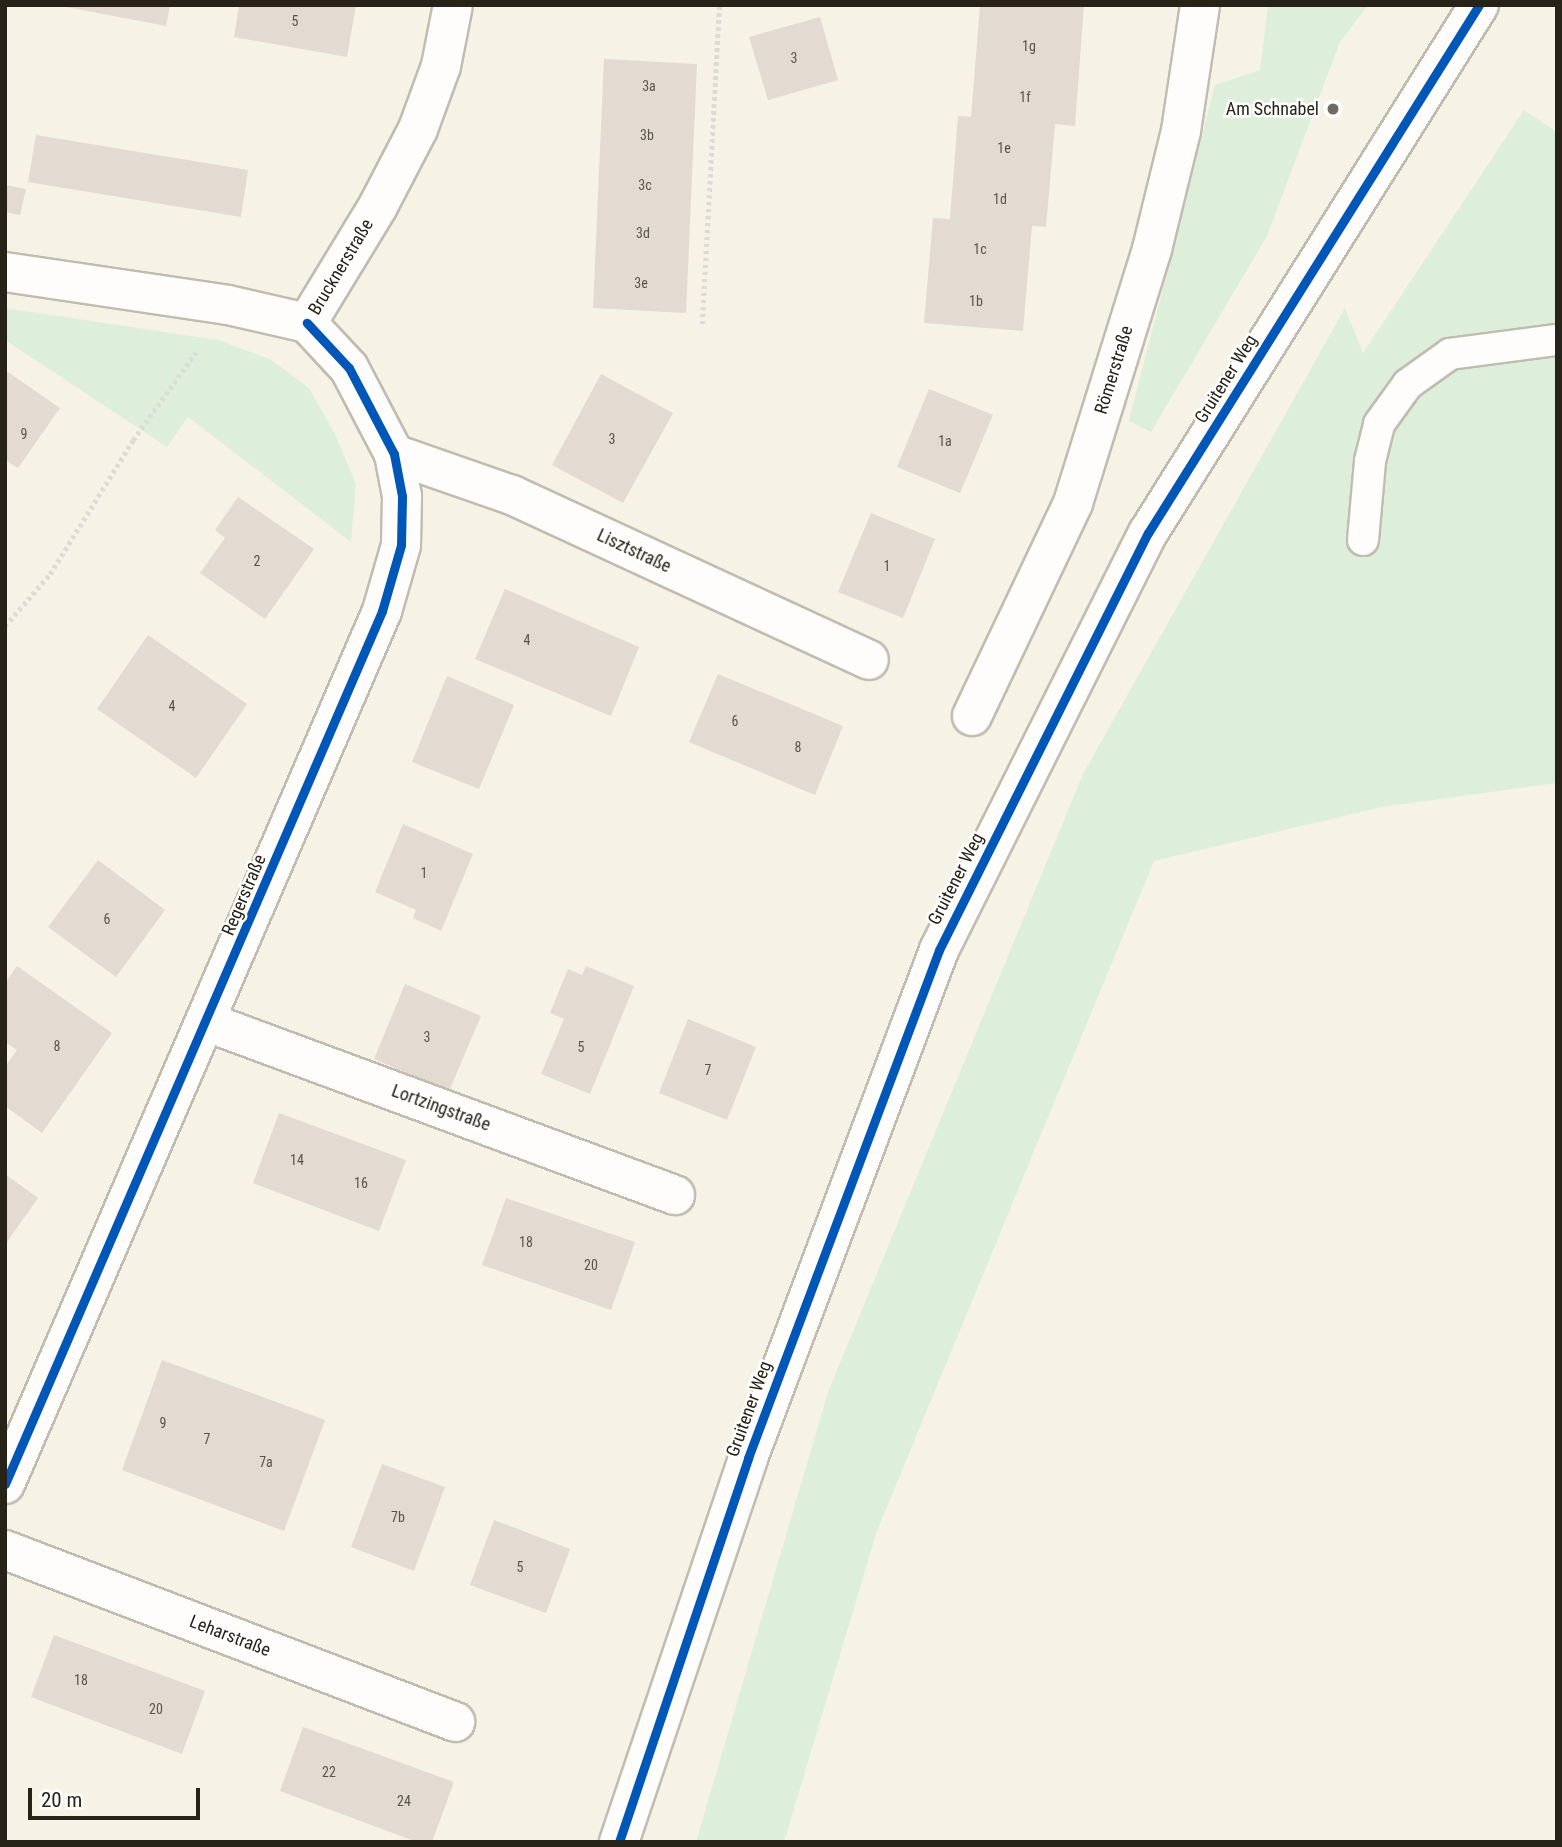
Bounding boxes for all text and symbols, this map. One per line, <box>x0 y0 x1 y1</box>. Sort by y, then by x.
house number: 5 <box>292 13 298 29</box>
house number: 1g <box>1022 38 1036 54</box>
house number: 3 <box>791 50 797 66</box>
house number: 3a <box>642 78 656 94</box>
house number: 1f <box>1019 89 1031 105</box>
place label: Am Schnabel <box>1226 98 1319 120</box>
marker: Am Schnabel <box>1325 101 1341 117</box>
house number: 3b <box>640 127 654 143</box>
house number: 1e <box>997 140 1011 156</box>
house number: 3c <box>638 177 652 193</box>
house number: 1d <box>993 191 1007 207</box>
street label: Brucknerstraße <box>304 215 378 319</box>
house number: 3d <box>636 225 650 241</box>
house number: 1c <box>973 241 987 257</box>
house number: 3e <box>634 275 648 291</box>
house number: 1b <box>969 293 983 309</box>
street label: Römerstraße <box>1090 323 1138 417</box>
street label: Gruitener Weg <box>1190 331 1262 427</box>
house number: 9 <box>21 426 27 442</box>
house number: 3 <box>609 431 615 447</box>
house number: 1a <box>938 433 952 449</box>
street label: Lisztstraße <box>594 524 674 578</box>
house number: 2 <box>254 553 260 569</box>
house number: 1 <box>884 558 890 574</box>
house number: 4 <box>524 632 530 648</box>
house number: 4 <box>169 698 175 714</box>
house number: 6 <box>732 713 738 729</box>
house number: 8 <box>795 739 801 755</box>
street label: Gruitener Weg <box>924 829 988 929</box>
street label: Regerstraße <box>217 851 271 939</box>
house number: 1 <box>421 865 427 881</box>
house number: 6 <box>104 911 110 927</box>
house number: 3 <box>424 1029 430 1045</box>
house number: 8 <box>54 1038 60 1054</box>
house number: 5 <box>578 1039 584 1055</box>
house number: 7 <box>705 1062 711 1078</box>
street label: Lortzingstraße <box>389 1080 493 1136</box>
house number: 14 <box>290 1152 304 1168</box>
house number: 16 <box>354 1175 368 1191</box>
house number: 18 <box>519 1234 533 1250</box>
house number: 20 <box>584 1257 598 1273</box>
street label: Gruitener Weg <box>722 1358 776 1460</box>
house number: 9 <box>160 1415 166 1431</box>
house number: 7 <box>204 1431 210 1447</box>
house number: 7a <box>259 1454 273 1470</box>
house number: 7b <box>391 1509 405 1525</box>
house number: 5 <box>517 1559 523 1575</box>
street label: Leharstraße <box>186 1611 274 1661</box>
house number: 18 <box>74 1672 88 1688</box>
house number: 20 <box>149 1701 163 1717</box>
house number: 22 <box>322 1764 336 1780</box>
scale bar <box>32 1773 203 1817</box>
text: 20 m <box>41 1788 82 1812</box>
house number: 24 <box>397 1793 411 1809</box>

